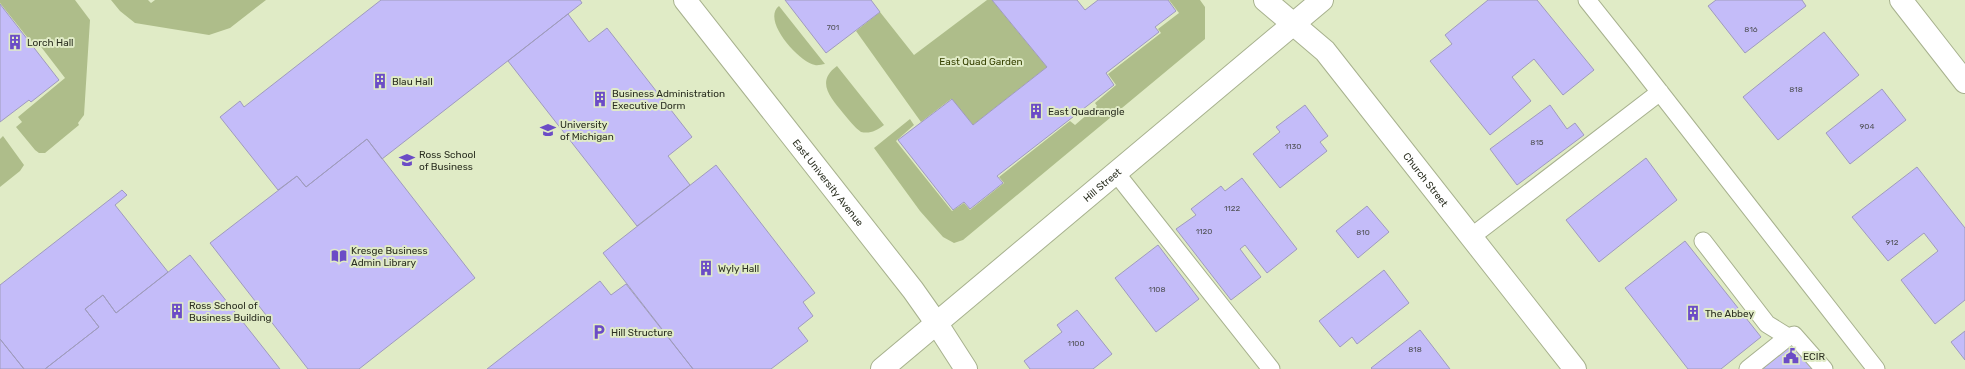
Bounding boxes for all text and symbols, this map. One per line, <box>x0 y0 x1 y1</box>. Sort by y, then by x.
house number: 701 <box>827 23 839 32</box>
house number: 816 <box>1744 25 1758 34</box>
building icon: Lorch Hall <box>6 33 24 51</box>
place label: Lorch Hall <box>27 37 74 49</box>
park label: East Quad Garden <box>939 56 1023 68</box>
building icon: Blau Hall <box>371 72 389 90</box>
place label: Blau Hall <box>392 76 433 88</box>
house number: 818 <box>1789 85 1803 94</box>
place label: Business Administration Executive Dorm <box>612 88 725 112</box>
building icon: Business Administration Executive Dorm <box>591 90 609 108</box>
building icon: East Quadrangle <box>1027 102 1045 120</box>
place label: East Quadrangle <box>1048 106 1125 118</box>
place label: University of Michigan <box>560 119 614 143</box>
school or university icon: University of Michigan <box>539 121 557 139</box>
house number: 904 <box>1860 122 1874 131</box>
street label: East University Avenue <box>790 137 866 229</box>
house number: 815 <box>1530 138 1544 147</box>
house number: 1130 <box>1285 142 1301 151</box>
place label: Ross School of Business <box>419 149 476 173</box>
street label: Church Street <box>1400 150 1450 209</box>
school or university icon: Ross School of Business <box>398 151 416 169</box>
street label: Hill Street <box>1081 166 1124 205</box>
house number: 1122 <box>1224 204 1240 213</box>
house number: 1120 <box>1196 227 1212 236</box>
house number: 810 <box>1356 228 1370 237</box>
house number: 912 <box>1886 238 1899 247</box>
place label: Kresge Business Admin Library <box>351 245 428 269</box>
library icon: Kresge Business Admin Library <box>330 247 348 265</box>
building icon: Wyly Hall <box>697 259 715 277</box>
place label: Wyly Hall <box>718 263 759 275</box>
house number: 1108 <box>1148 285 1166 294</box>
place label: Ross School of Business Building <box>189 300 272 324</box>
building icon: Ross School of Business Building <box>168 302 186 320</box>
building icon: The Abbey <box>1684 304 1702 322</box>
place label: The Abbey <box>1705 308 1754 320</box>
parking icon: Hill Structure <box>590 323 608 341</box>
place label: Hill Structure <box>611 327 673 339</box>
house number: 1100 <box>1067 339 1085 348</box>
house number: 818 <box>1408 345 1422 354</box>
public building icon: ECIR <box>1782 347 1800 365</box>
place label: ECIR <box>1803 351 1825 363</box>

